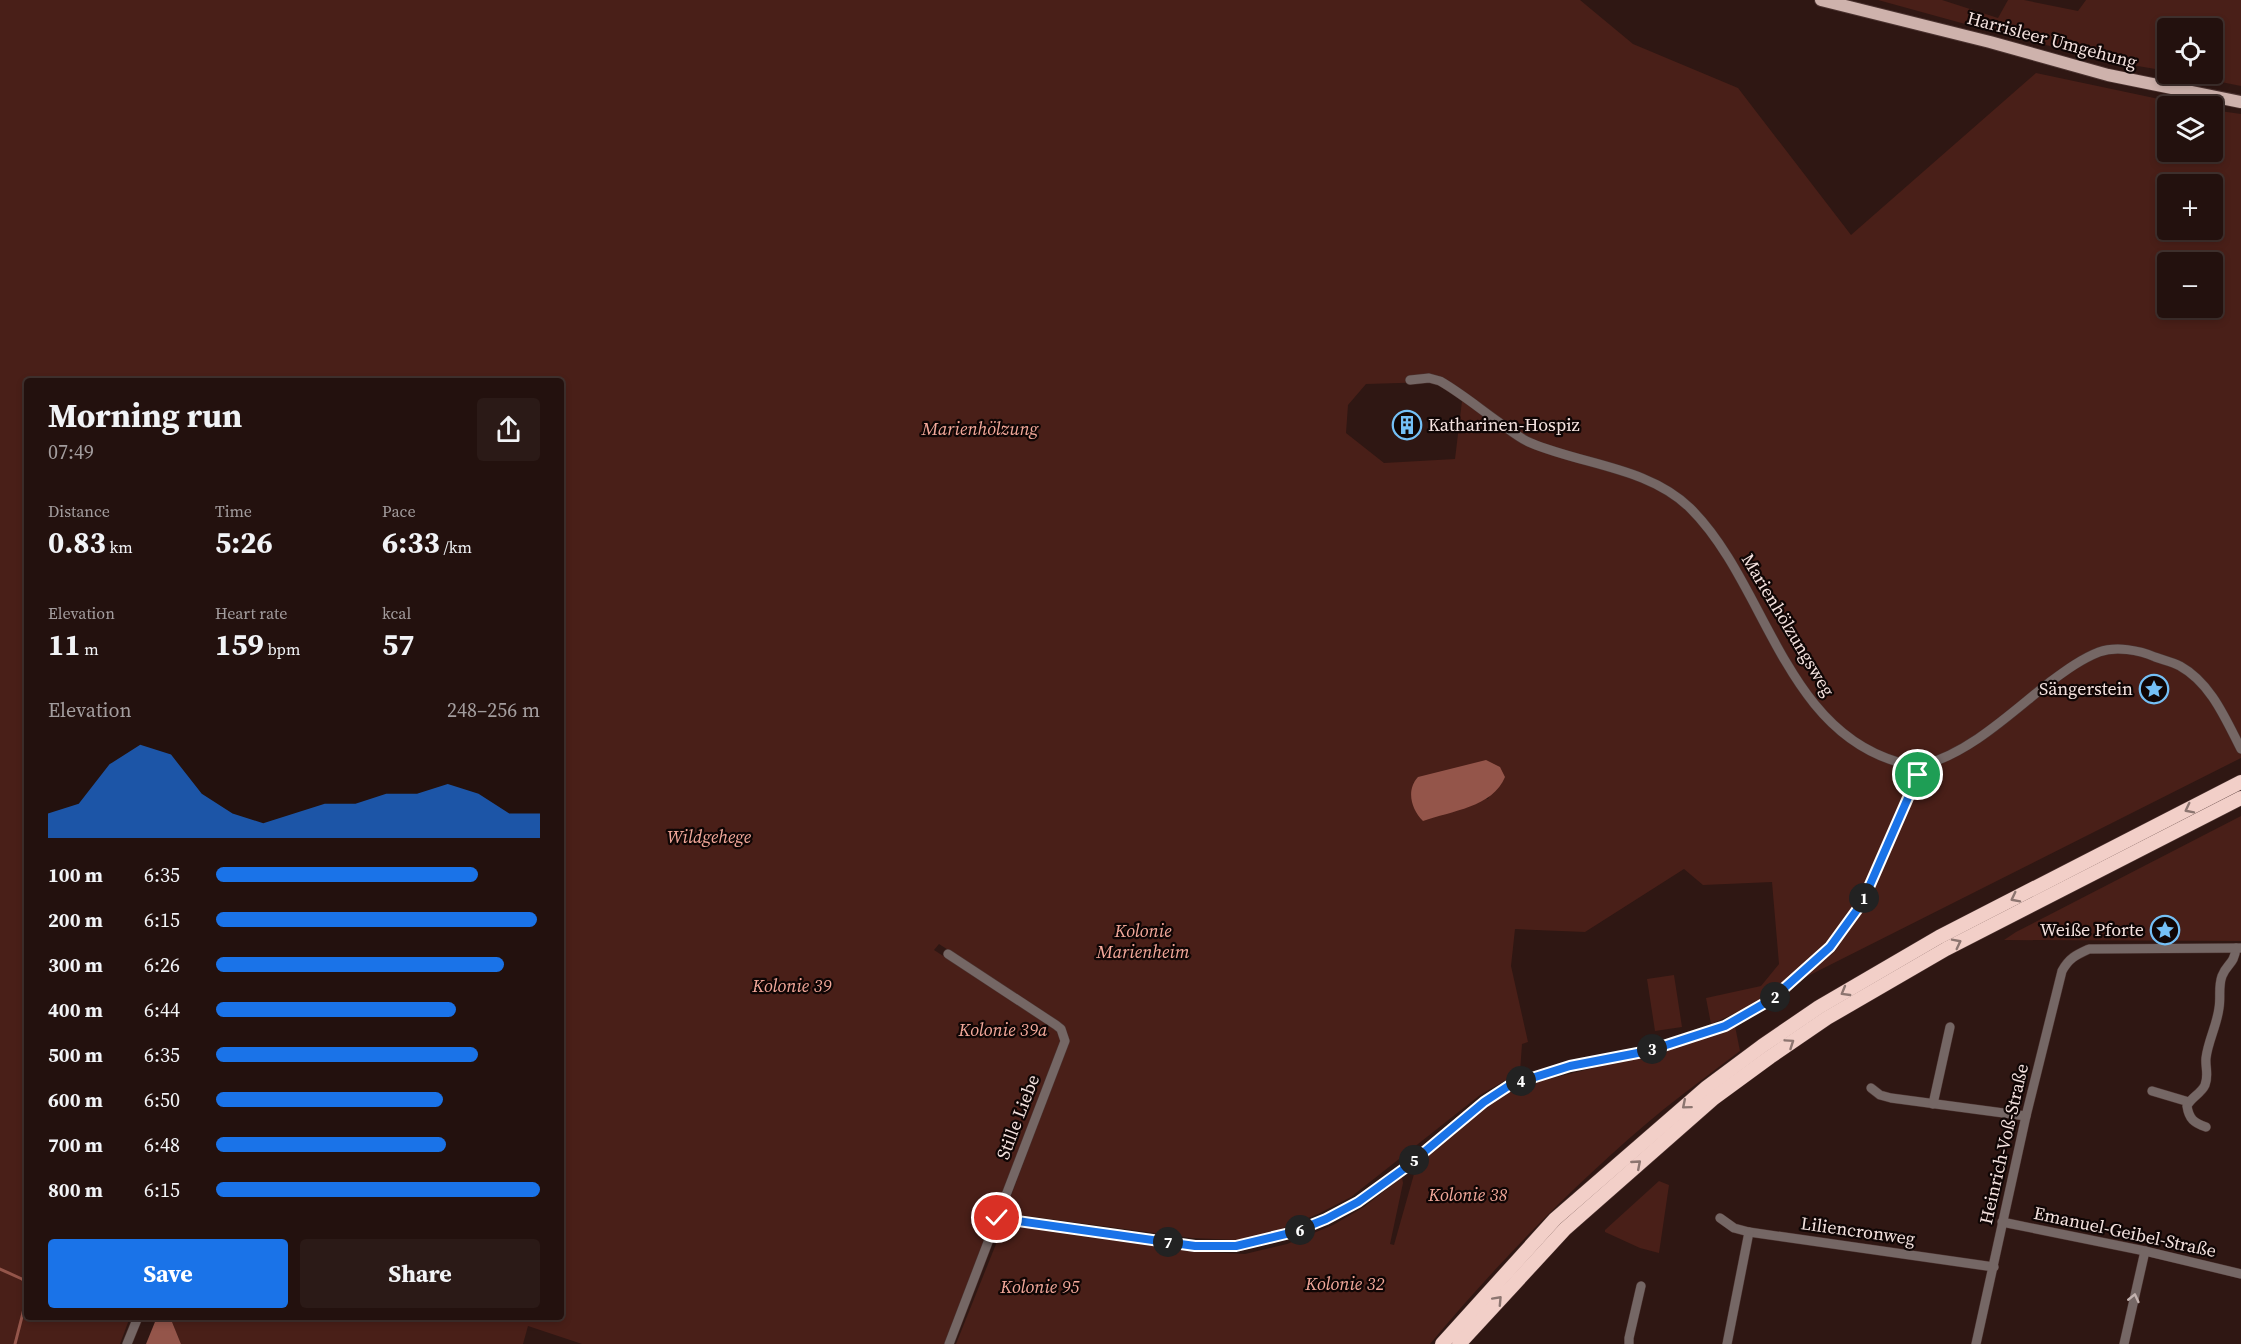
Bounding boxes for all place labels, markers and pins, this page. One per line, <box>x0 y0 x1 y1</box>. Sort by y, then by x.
building icon: Katharinen-Hospiz <box>1391 409 1423 441</box>
place label: Katharinen-Hospiz <box>1428 412 1580 437</box>
place icon: Sängerstein <box>2138 673 2170 705</box>
place label: Sängerstein <box>2039 676 2133 701</box>
pin <box>1892 749 1943 800</box>
pin: 1 <box>1849 883 1879 913</box>
place icon: Weiße Pforte <box>2149 914 2181 946</box>
place label: Weiße Pforte <box>2040 917 2144 942</box>
pin: 2 <box>1760 982 1790 1012</box>
pin: 3 <box>1637 1034 1667 1064</box>
pin: 4 <box>1506 1066 1536 1096</box>
pin: 5 <box>1399 1145 1429 1175</box>
pin <box>971 1192 1022 1243</box>
pin: 6 <box>1285 1215 1315 1245</box>
pin: 7 <box>1153 1227 1183 1257</box>

